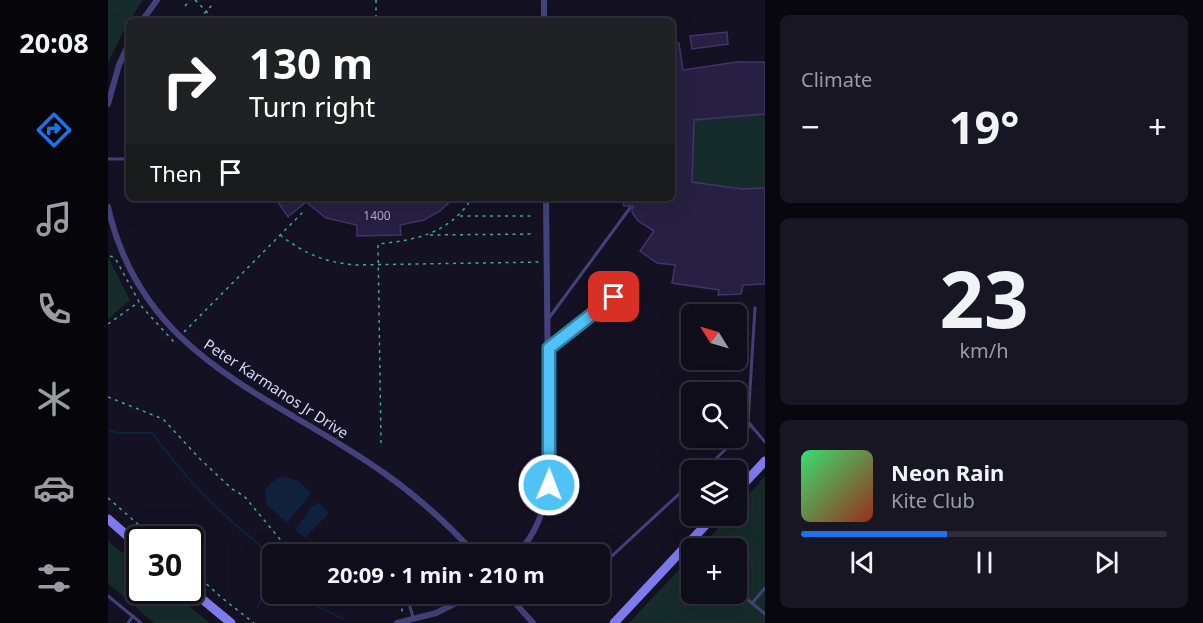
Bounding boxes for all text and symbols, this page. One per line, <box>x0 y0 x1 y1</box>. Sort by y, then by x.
text: 20:08 <box>19 24 89 61</box>
text: 130 m <box>249 34 373 91</box>
icon: right <box>150 42 228 120</box>
text: Climate <box>801 66 872 93</box>
text: Turn right <box>249 88 375 125</box>
text: 19° <box>949 96 1019 157</box>
text: − <box>801 104 820 149</box>
text: + <box>1148 104 1167 149</box>
icon: directions <box>33 109 75 151</box>
icon: arrive <box>214 156 247 189</box>
text: Then <box>150 158 202 188</box>
icon: music <box>33 198 75 240</box>
house number: 1400 <box>363 207 391 224</box>
text: 23 <box>939 245 1029 351</box>
pin <box>588 271 639 322</box>
icon: arrive <box>597 280 630 313</box>
icon: phone <box>33 288 75 330</box>
north arrow <box>681 304 747 370</box>
map controls <box>681 304 747 604</box>
street label: Peter Karmanos Jr Drive <box>200 334 353 442</box>
text: km/h <box>959 337 1009 364</box>
icon: climate <box>33 378 75 420</box>
button: search <box>681 382 747 448</box>
position arrow <box>517 453 581 517</box>
text: Neon Rain <box>891 457 1004 487</box>
button: layers <box>681 460 747 526</box>
icon: car <box>33 467 75 509</box>
text: Kite Club <box>891 487 975 514</box>
speed limit sign: 30 <box>126 526 204 604</box>
button: + <box>681 538 747 604</box>
icon: previous <box>846 546 879 579</box>
icon: pause <box>968 546 1001 579</box>
icon: next <box>1090 546 1123 579</box>
icon: filters <box>33 557 75 599</box>
text: 20:09 · 1 min · 210 m <box>327 559 545 589</box>

